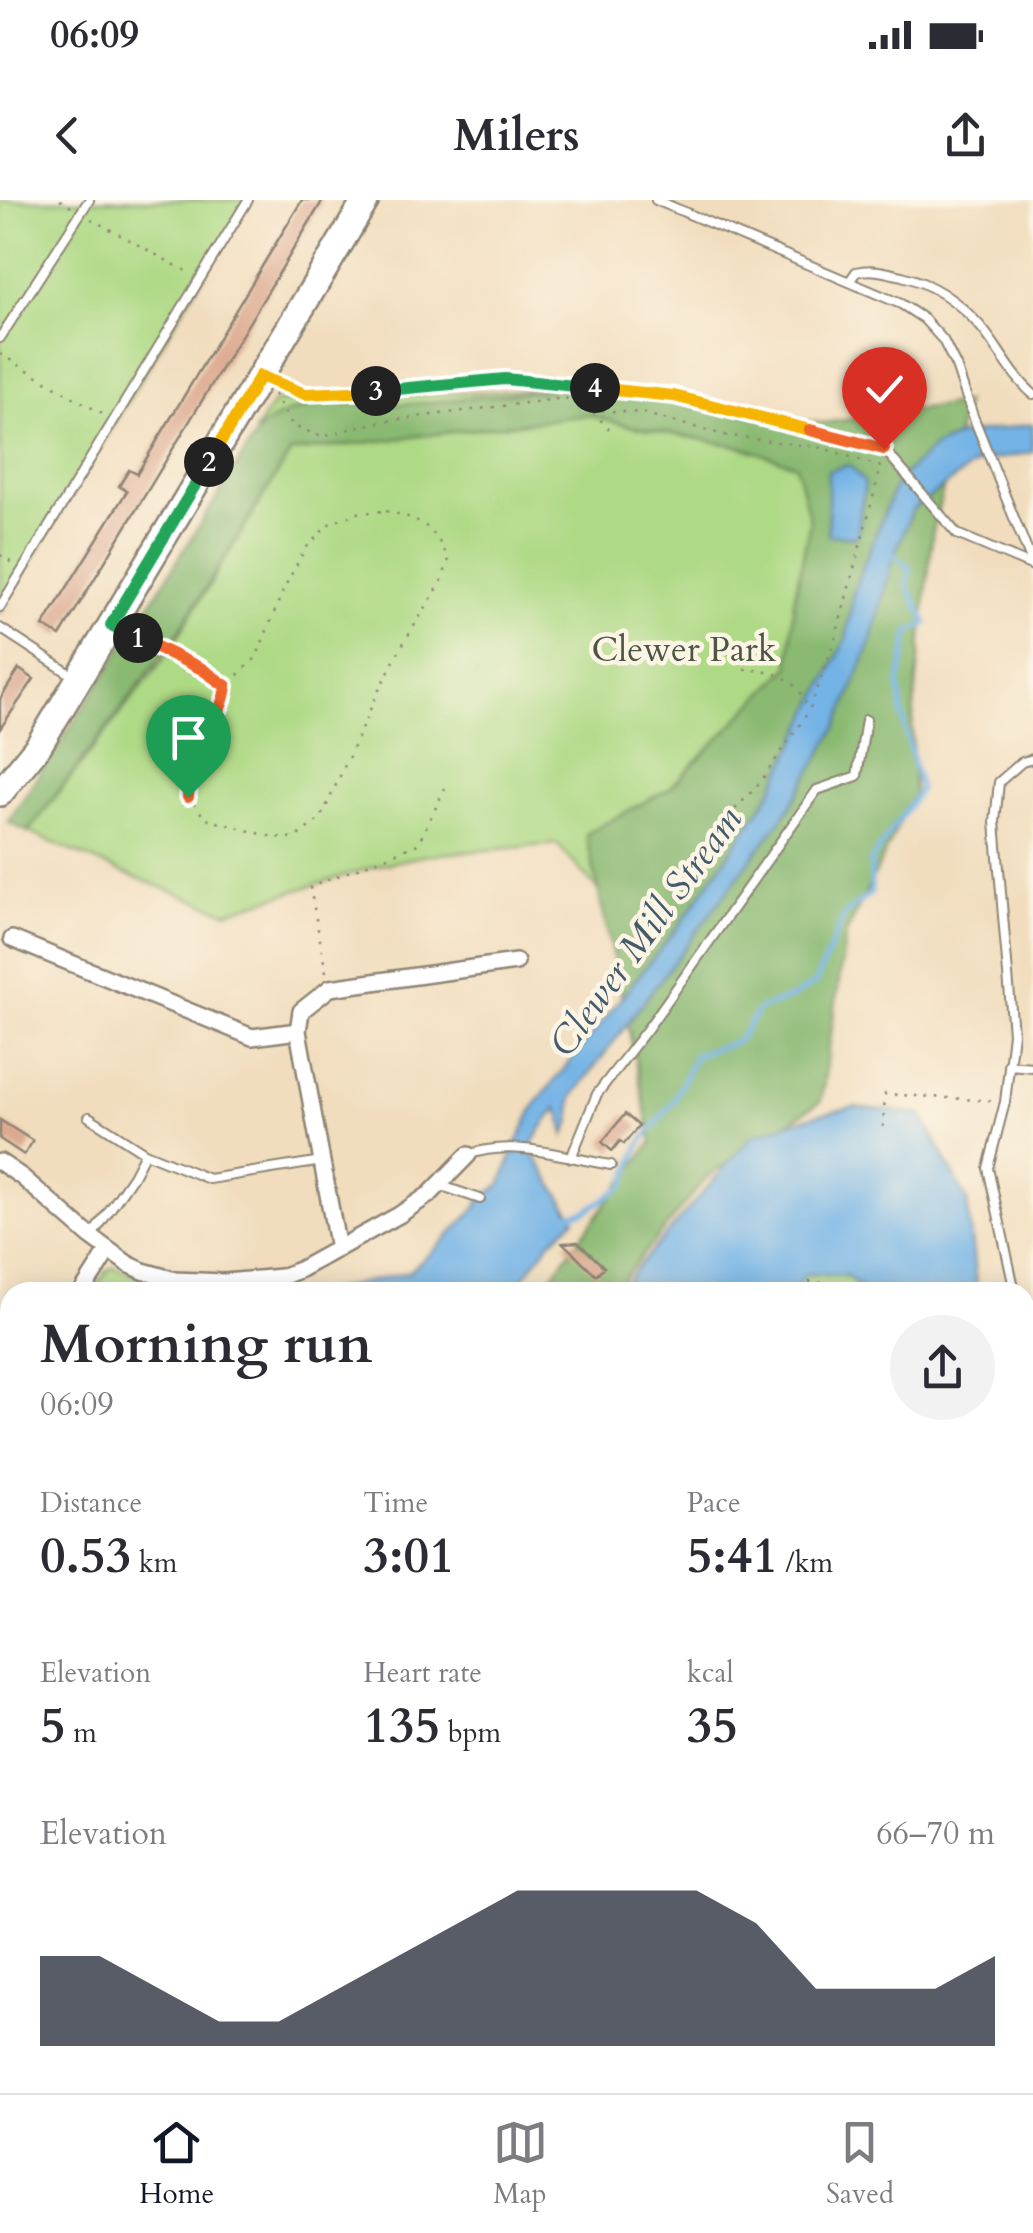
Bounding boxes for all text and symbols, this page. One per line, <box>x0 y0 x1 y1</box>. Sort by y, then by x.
text: 06:09 <box>50 9 139 61</box>
text: Milers <box>453 105 580 166</box>
icon: back <box>40 108 95 163</box>
icon: share <box>938 108 993 163</box>
pin <box>842 347 927 450</box>
icon: check <box>857 362 912 417</box>
pin: 4 <box>570 363 620 413</box>
pin: 3 <box>351 366 401 416</box>
text: 4 <box>588 369 602 407</box>
text: 3 <box>369 372 383 410</box>
pin: 2 <box>184 437 234 487</box>
text: 2 <box>202 443 216 481</box>
pin: 1 <box>113 613 163 663</box>
text: 1 <box>131 619 145 657</box>
park label: Clewer Park <box>592 626 777 674</box>
pin <box>146 695 231 798</box>
icon: arrive <box>161 710 216 765</box>
water label: Clewer Mill Stream <box>537 796 755 1067</box>
text: Morning run <box>40 1308 373 1382</box>
button: share <box>890 1315 995 1420</box>
text: 06:09 <box>40 1383 114 1427</box>
text: Distance <box>40 1484 142 1522</box>
text: Time <box>363 1484 428 1522</box>
text: Pace <box>687 1484 741 1522</box>
text: 0.53 <box>40 1522 131 1590</box>
text: 3:01 <box>363 1522 455 1590</box>
text: 5:41 <box>687 1522 778 1590</box>
text: km <box>131 1544 178 1582</box>
text: /km <box>778 1544 833 1582</box>
text: Elevation <box>40 1654 151 1692</box>
text: Heart rate <box>363 1654 482 1692</box>
text: kcal <box>687 1654 734 1692</box>
text: 5 <box>40 1692 66 1760</box>
text: 135 <box>363 1692 440 1760</box>
text: 35 <box>687 1692 738 1760</box>
text: m <box>66 1714 97 1752</box>
text: bpm <box>440 1714 501 1752</box>
text: Elevation <box>40 1812 167 1856</box>
text: 66–70 m <box>876 1812 995 1856</box>
tab: Home <box>139 2115 214 2213</box>
tab: Map <box>493 2115 548 2213</box>
tab: Saved <box>826 2115 894 2213</box>

